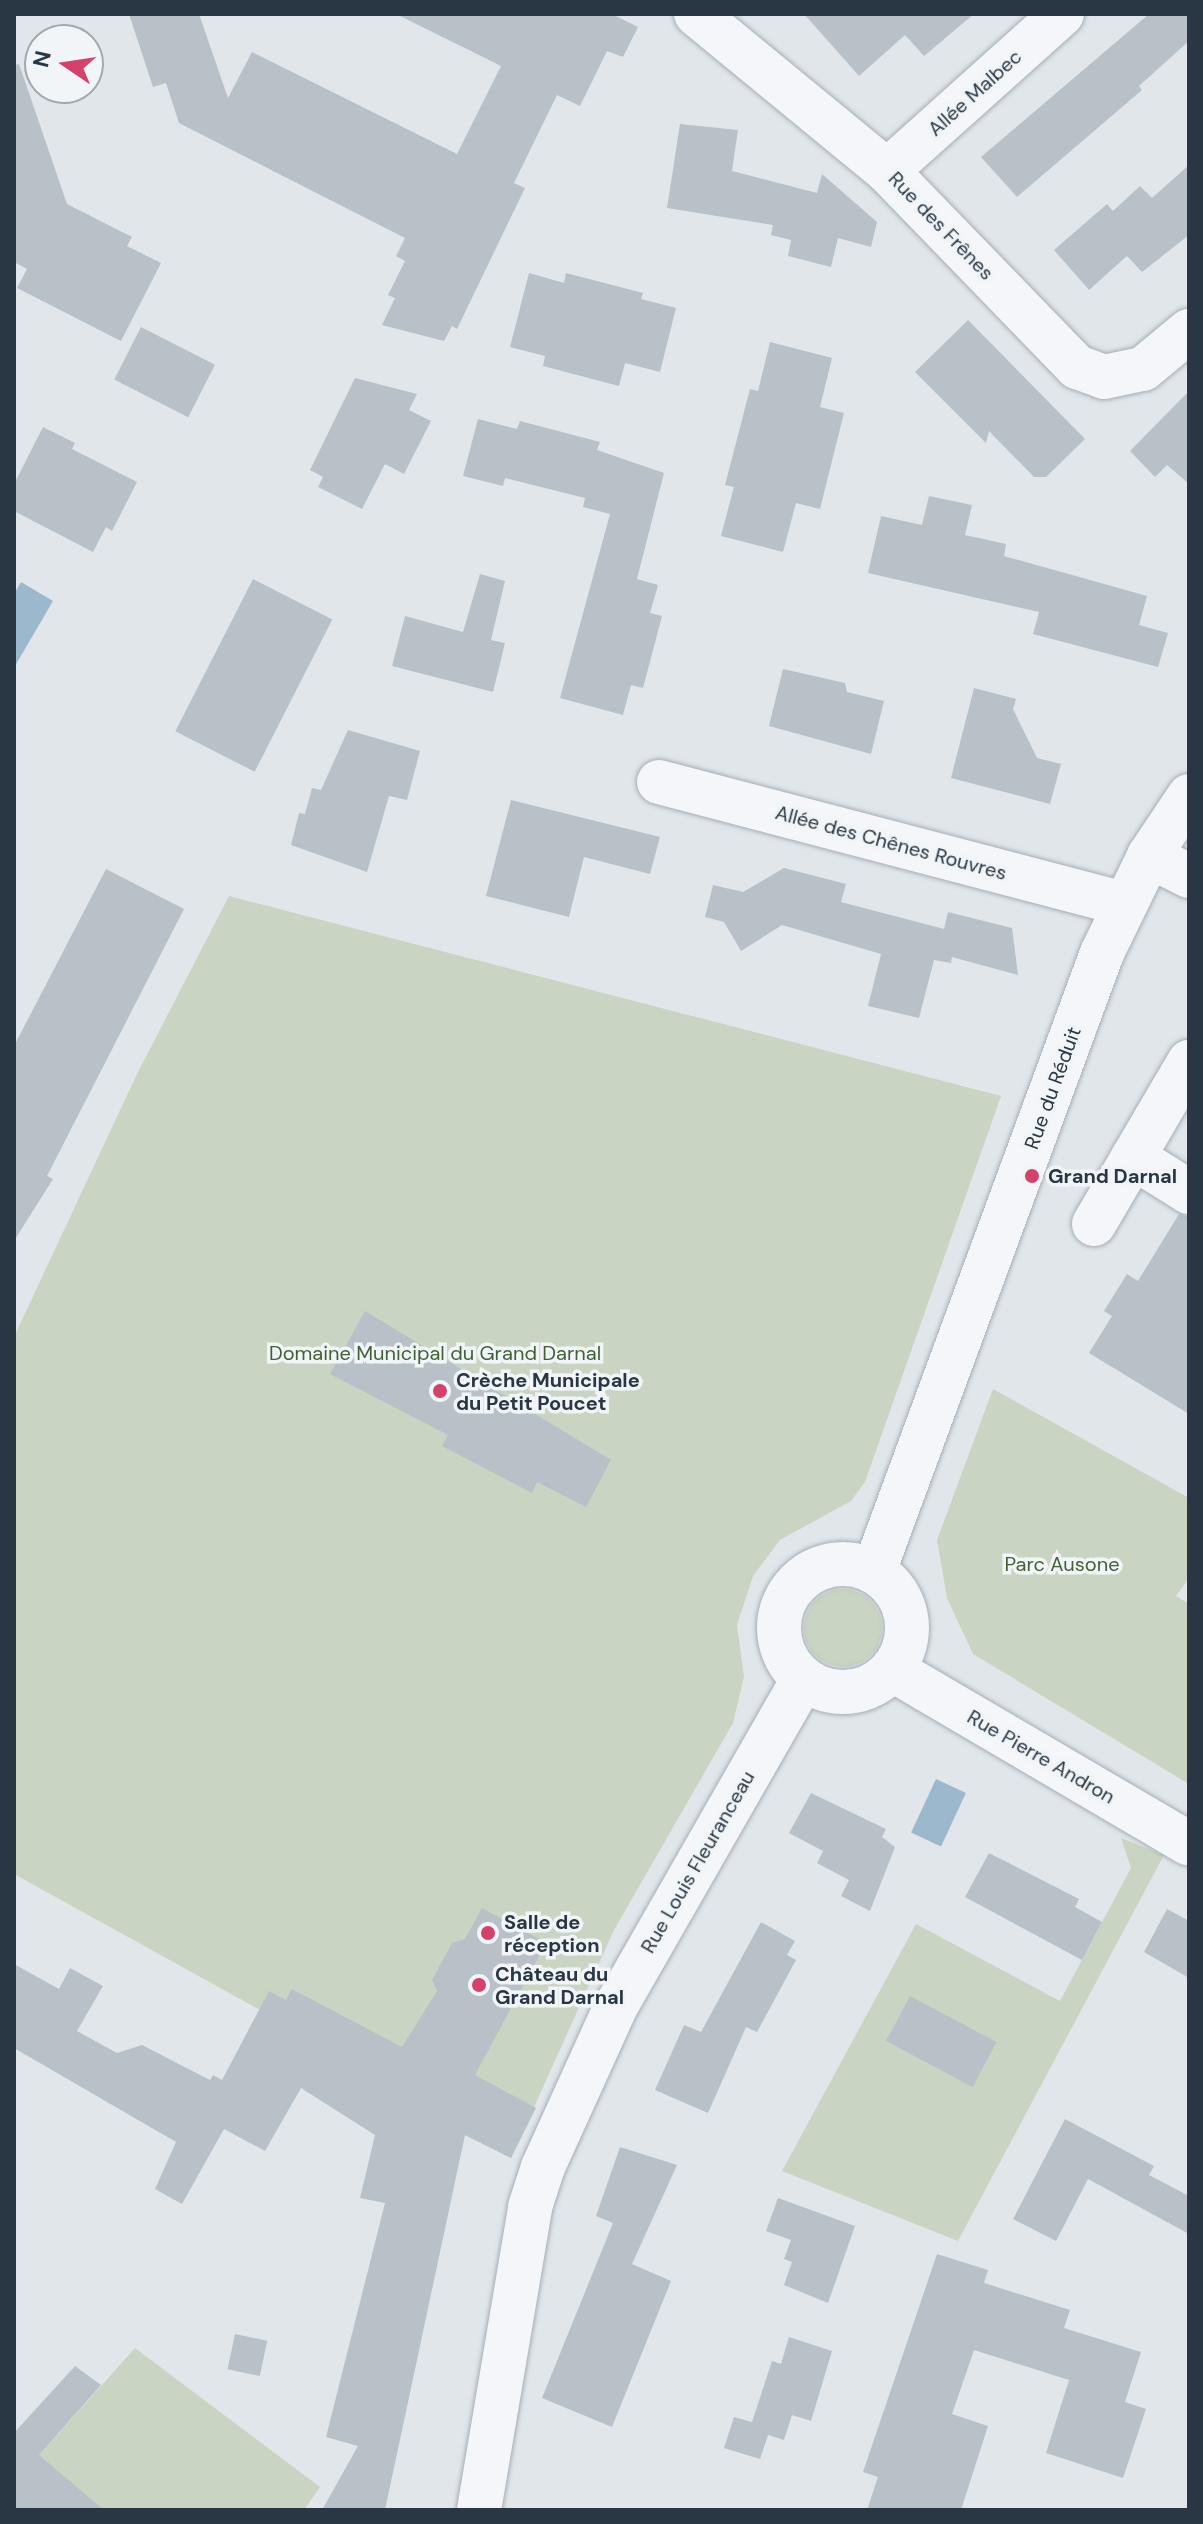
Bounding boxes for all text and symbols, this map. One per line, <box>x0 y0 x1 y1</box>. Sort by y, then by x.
north arrow <box>24 24 104 104</box>
street label: Allée Malbec <box>923 45 1027 141</box>
text: N <box>26 48 58 70</box>
street label: Rue des Frênes <box>883 167 999 285</box>
street label: Allée des Chênes Rouvres <box>773 801 1009 885</box>
street label: Rue du Réduit <box>1020 1023 1086 1153</box>
place label: Grand Darnal <box>1048 1164 1177 1188</box>
marker: Grand Darnal <box>1023 1167 1041 1185</box>
park label: Domaine Municipal du Grand Darnal <box>269 1341 601 1365</box>
place label: Crèche Municipale du Petit Poucet <box>456 1368 640 1415</box>
marker: Crèche Municipale du Petit Poucet <box>431 1382 449 1400</box>
park label: Parc Ausone <box>1004 1552 1120 1576</box>
street label: Rue Pierre Andron <box>963 1705 1119 1809</box>
street label: Rue Louis Fleuranceau <box>636 1767 760 1957</box>
place label: Salle de réception <box>504 1910 600 1957</box>
marker: Salle de réception <box>479 1924 497 1942</box>
place label: Château du Grand Darnal <box>495 1962 624 2009</box>
marker: Château du Grand Darnal <box>470 1976 488 1994</box>

